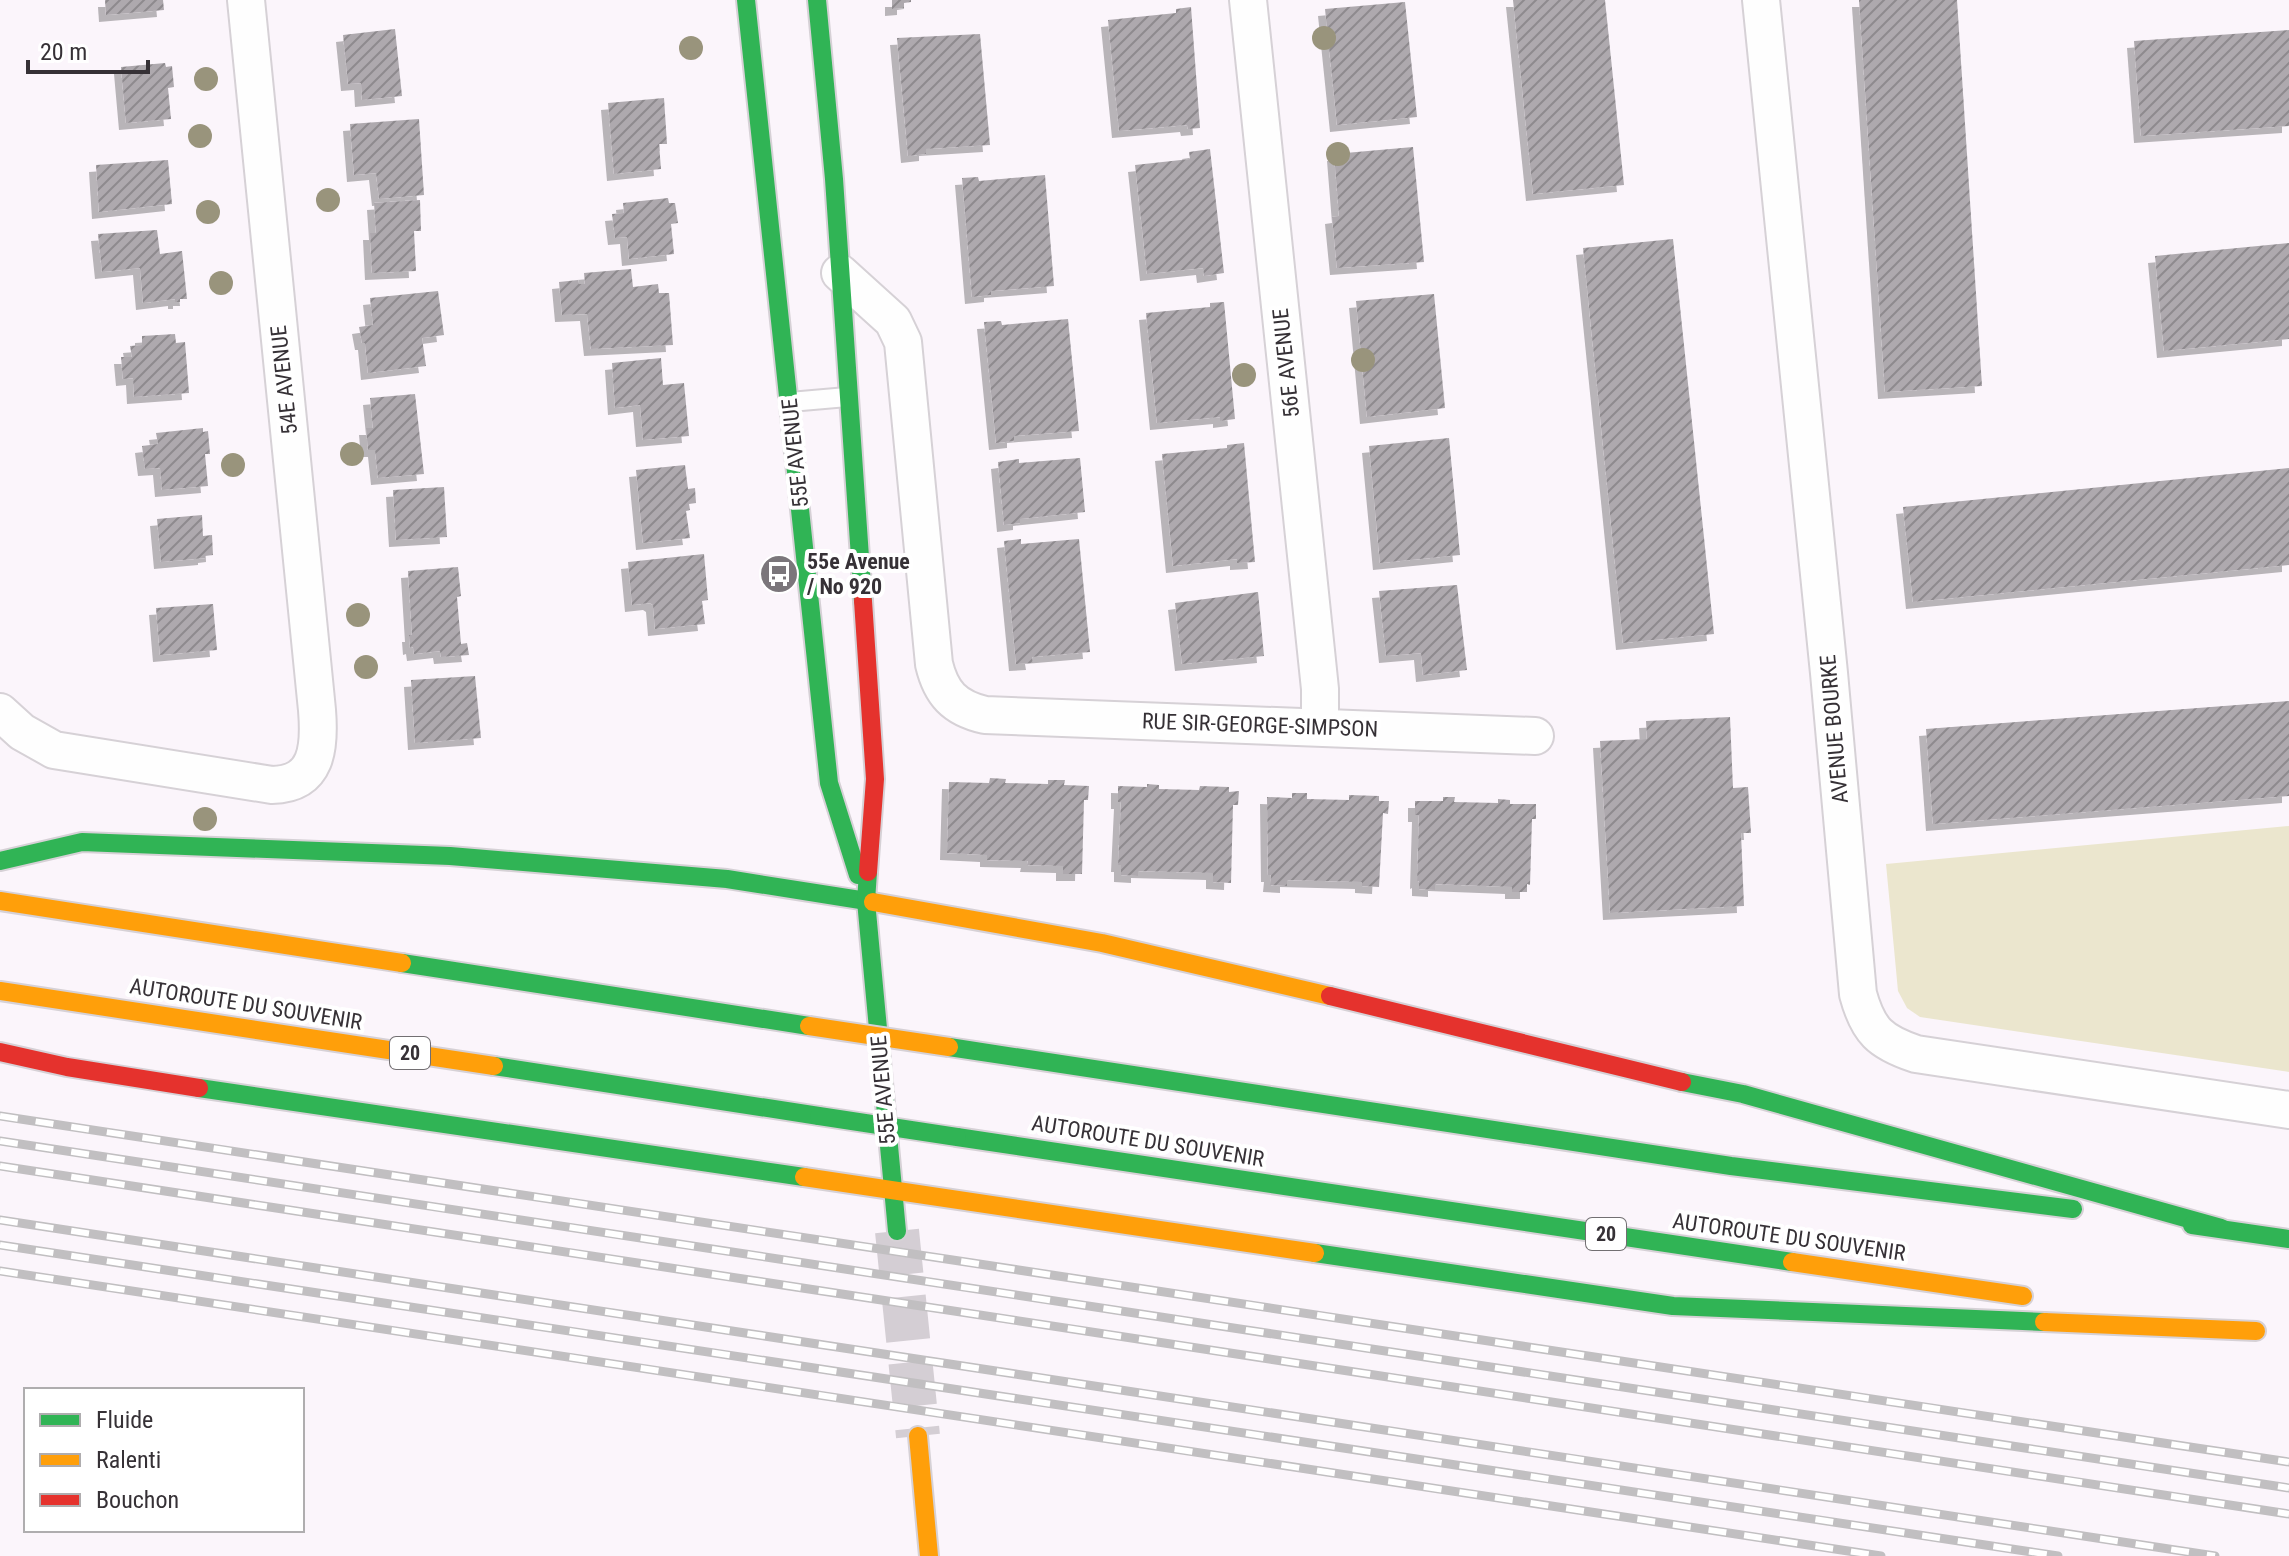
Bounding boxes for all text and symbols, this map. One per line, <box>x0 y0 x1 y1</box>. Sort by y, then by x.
scale bar <box>28 24 148 74</box>
text: 20 m <box>40 38 87 66</box>
street label: 56E AVENUE <box>1268 307 1304 419</box>
street label: 54E AVENUE <box>266 324 302 436</box>
street label: 55E AVENUE <box>777 397 813 509</box>
place label: 55e Avenue / No 920 <box>806 549 910 599</box>
bus stop icon: 55e Avenue / No 920 <box>758 553 800 595</box>
street label: AVENUE BOURKE <box>1815 654 1853 804</box>
street label: RUE SIR-GEORGE-SIMPSON <box>1142 708 1378 742</box>
street label: AUTOROUTE DU SOUVENIR <box>128 973 364 1035</box>
street label: 55E AVENUE <box>866 1034 900 1146</box>
road number: 20 <box>390 1037 430 1069</box>
street label: AUTOROUTE DU SOUVENIR <box>1030 1110 1266 1172</box>
street label: AUTOROUTE DU SOUVENIR <box>1671 1208 1907 1266</box>
road number: 20 <box>1586 1218 1626 1250</box>
legend <box>24 1388 304 1532</box>
text: Fluide <box>96 1406 153 1434</box>
text: Ralenti <box>96 1446 161 1474</box>
text: Bouchon <box>96 1486 179 1514</box>

